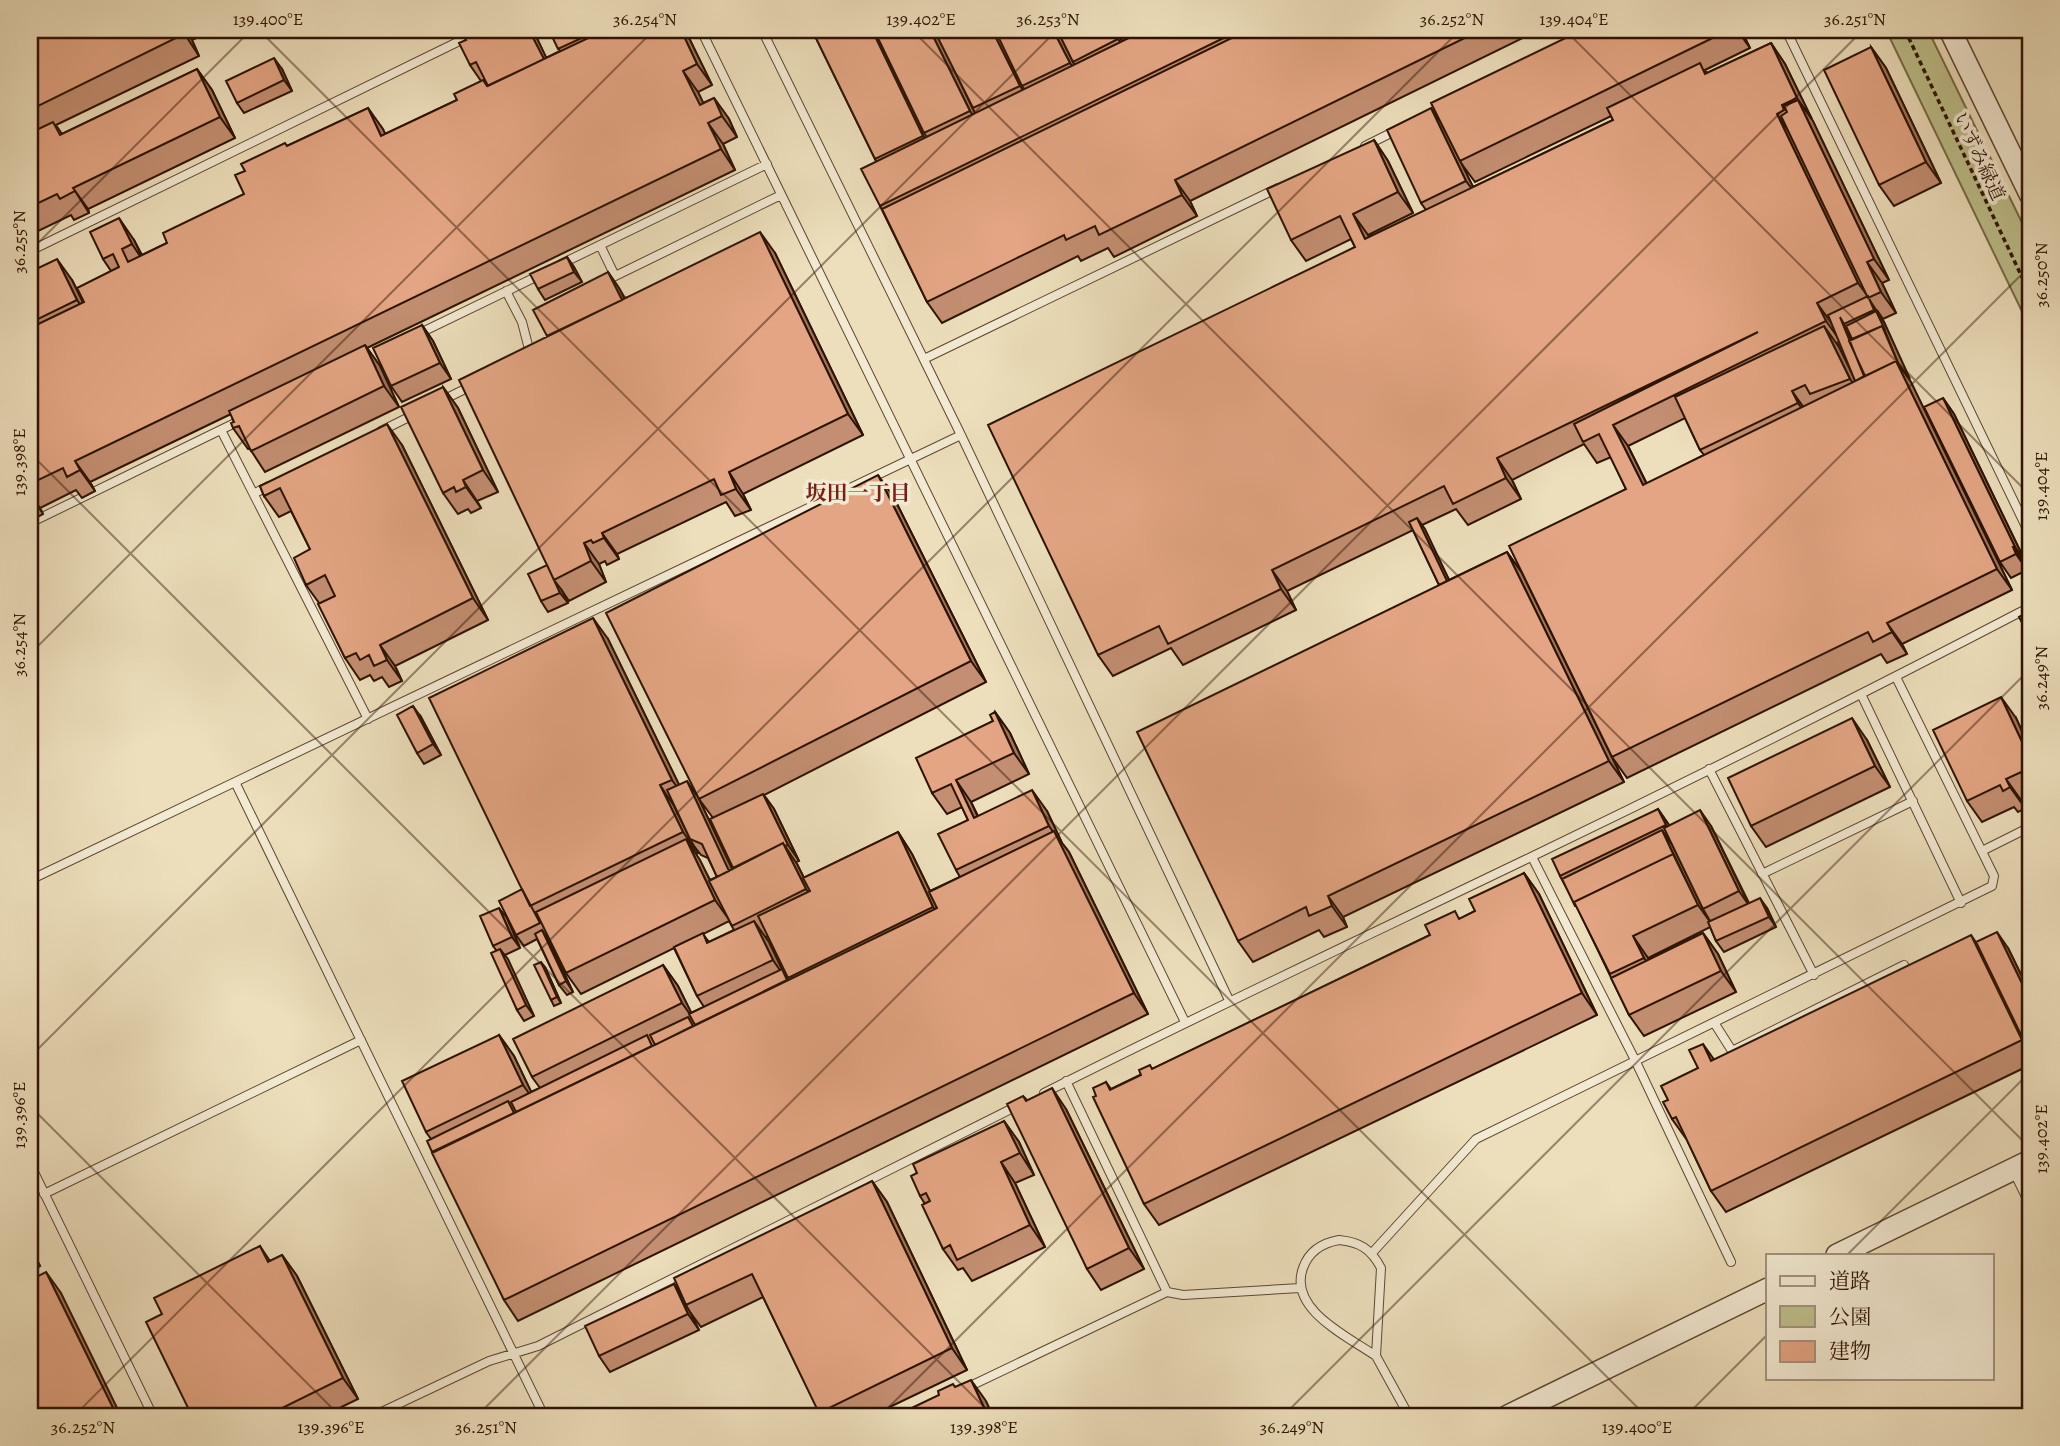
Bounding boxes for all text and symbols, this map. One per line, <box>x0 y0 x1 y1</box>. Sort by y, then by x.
text: 139.400°E <box>233 7 303 31</box>
text: 36.254°N <box>613 7 677 31</box>
text: 139.402°E <box>886 7 956 31</box>
text: 36.253°N <box>1016 7 1080 31</box>
text: 36.252°N <box>1420 7 1484 31</box>
text: 139.404°E <box>1539 7 1609 31</box>
text: 36.251°N <box>1824 7 1886 31</box>
street label: いずみ緑道 <box>1947 108 2011 205</box>
text: 36.255°N <box>7 210 31 274</box>
text: 36.250°N <box>2029 242 2053 308</box>
text: 139.398°E <box>7 428 31 496</box>
text: 139.404°E <box>2029 451 2053 521</box>
district label: 坂田一丁目 <box>806 479 911 507</box>
text: 36.254°N <box>7 613 31 677</box>
text: 36.249°N <box>2029 646 2053 710</box>
text: 139.396°E <box>7 1081 31 1149</box>
text: 139.402°E <box>2029 1104 2053 1174</box>
legend <box>1766 1254 1994 1380</box>
text: 道路 <box>1829 1267 1871 1295</box>
text: 公園 <box>1829 1303 1871 1331</box>
text: 建物 <box>1829 1337 1871 1365</box>
text: 36.252°N <box>51 1415 115 1439</box>
text: 139.396°E <box>297 1415 365 1439</box>
text: 36.251°N <box>455 1415 517 1439</box>
text: 139.398°E <box>950 1415 1018 1439</box>
text: 36.249°N <box>1260 1415 1324 1439</box>
text: 139.400°E <box>1602 1415 1672 1439</box>

